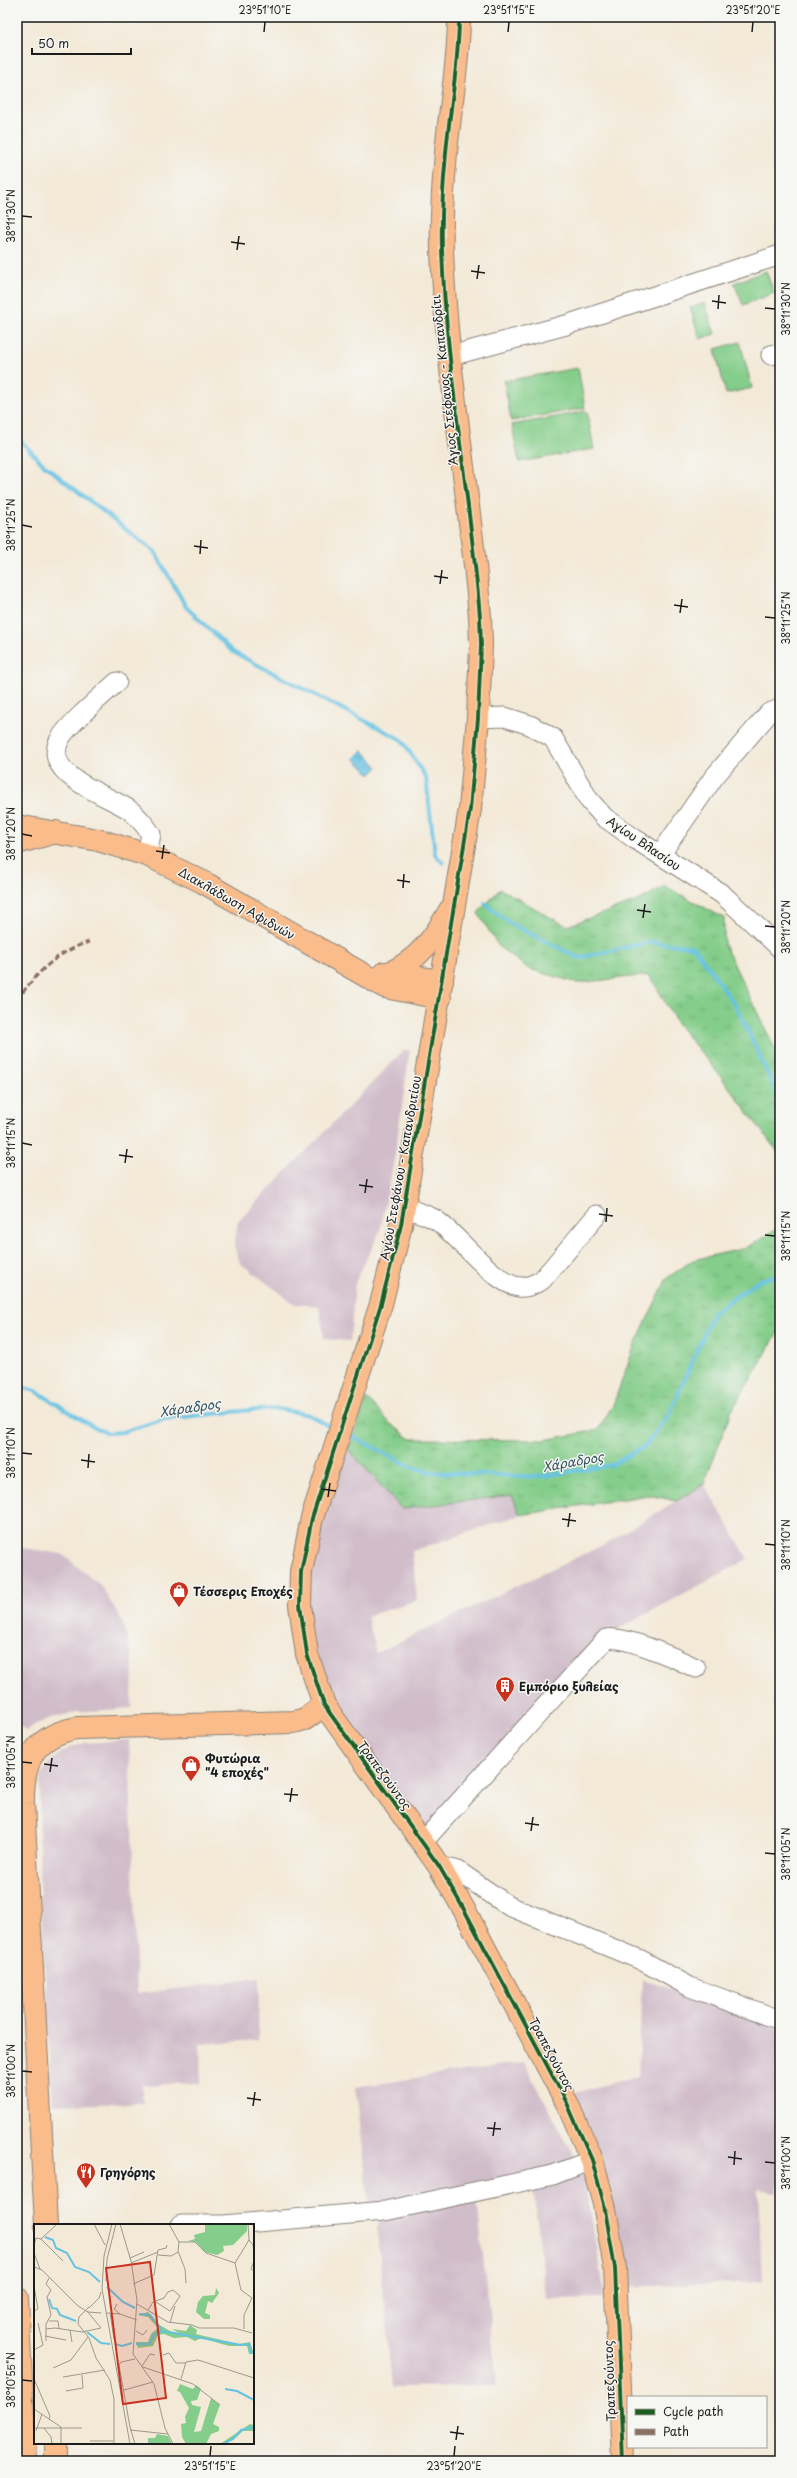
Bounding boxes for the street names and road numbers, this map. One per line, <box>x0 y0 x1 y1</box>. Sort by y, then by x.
street label: Άγιος Στέφανος - Καπανδρίτι <box>426 293 462 466</box>
street label: Αγίου Βλασίου <box>603 812 685 875</box>
street label: Διακλάδωση Αφιδνών <box>175 862 299 944</box>
street label: Αγίου Στεφάνου - Καπανδριτίου <box>375 1074 425 1262</box>
street label: Τραπεζούντος <box>354 1737 416 1813</box>
street label: Τραπεζούντος <box>525 2014 579 2094</box>
street label: Τραπεζούντος <box>599 2340 619 2422</box>

